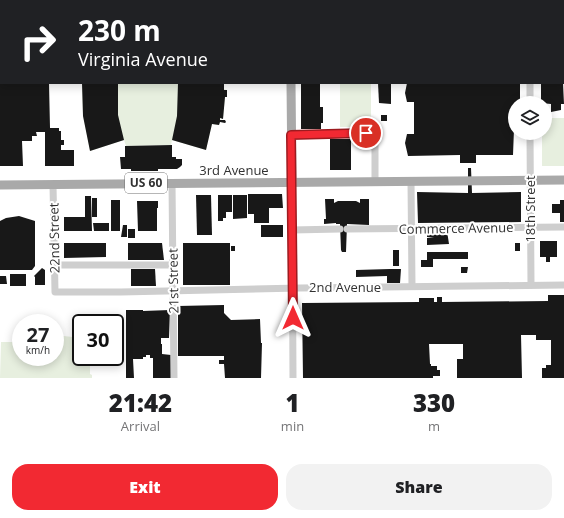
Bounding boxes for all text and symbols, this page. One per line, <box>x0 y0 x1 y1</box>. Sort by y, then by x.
text: 230 m <box>78 11 161 49</box>
icon: right <box>12 16 64 68</box>
text: Virginia Avenue <box>78 47 208 71</box>
map controls <box>508 96 552 140</box>
button: layers <box>508 96 552 140</box>
pin <box>349 116 383 150</box>
icon: arrive <box>355 122 377 144</box>
street label: 3rd Avenue <box>199 161 269 179</box>
road number: US 60 <box>125 173 167 193</box>
street label: 18th Street <box>521 175 539 243</box>
street label: 22nd Street <box>44 202 64 273</box>
street label: Commerce Avenue <box>398 218 514 238</box>
street label: 21st Street <box>163 248 183 314</box>
street label: 2nd Avenue <box>309 278 381 296</box>
position arrow <box>272 297 314 339</box>
speed limit sign: 30 <box>72 314 124 366</box>
text: 27 <box>27 321 49 348</box>
text: km/h <box>26 343 50 357</box>
text: 21:42 <box>109 386 172 419</box>
text: 1 <box>285 386 300 419</box>
text: 330 <box>413 386 455 419</box>
text: Arrival <box>121 417 160 435</box>
text: min <box>281 417 304 435</box>
text: m <box>428 417 440 435</box>
button: Exit <box>12 464 278 510</box>
button: Share <box>286 464 552 510</box>

